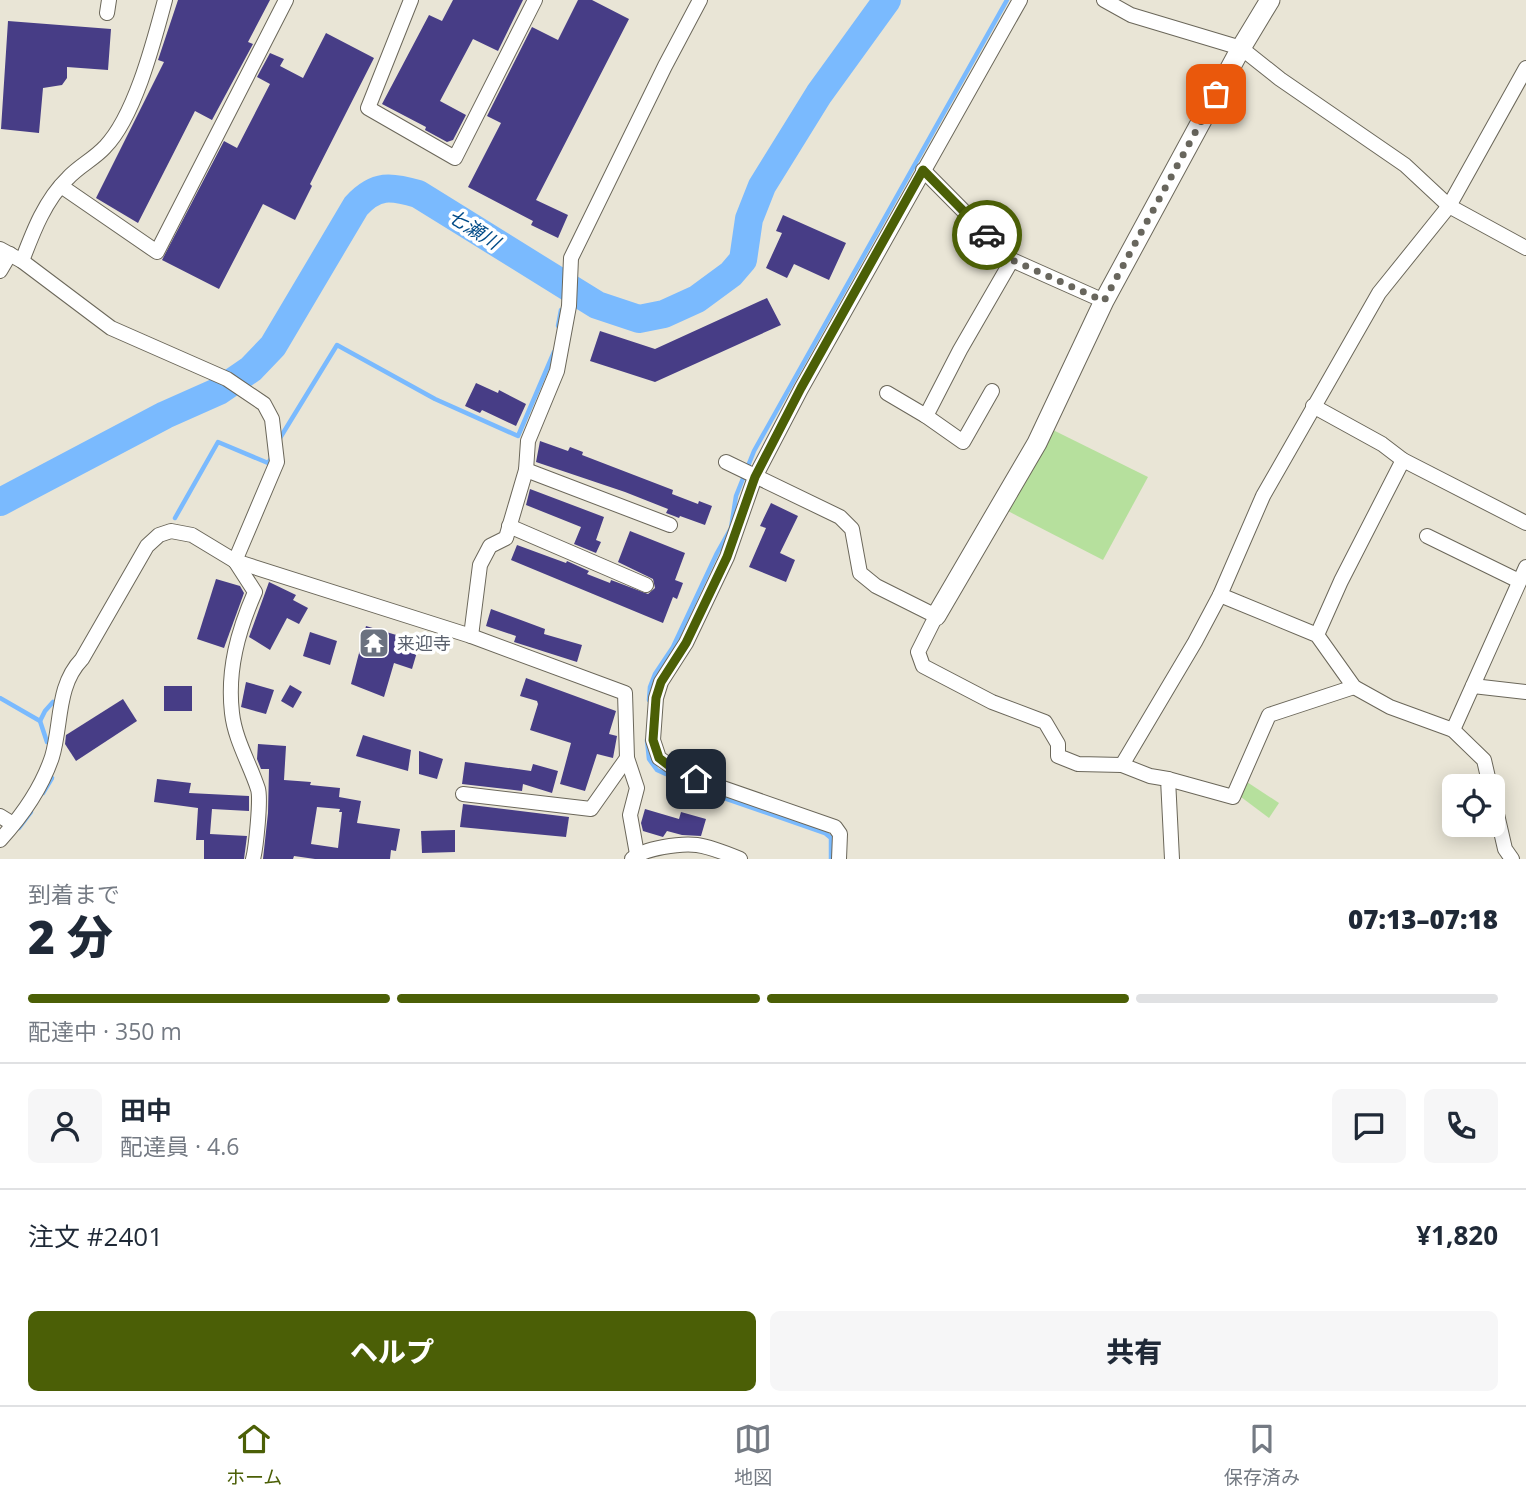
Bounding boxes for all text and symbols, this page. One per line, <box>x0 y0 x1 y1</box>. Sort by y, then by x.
pin <box>1186 64 1246 124</box>
icon: bag <box>1197 75 1235 113</box>
courier <box>952 200 1022 270</box>
water label: 七瀬川 <box>443 203 507 256</box>
icon: car <box>968 216 1006 254</box>
temple icon: 来迎寺 <box>357 626 391 660</box>
place label: 来迎寺 <box>397 631 451 655</box>
pin <box>666 749 726 809</box>
icon: home <box>677 760 715 798</box>
map controls <box>1442 774 1505 837</box>
button: locate <box>1442 774 1505 837</box>
text: 到着まで <box>28 878 120 910</box>
text: 07:13–07:18 <box>1348 901 1498 937</box>
text: 2 分 <box>28 905 113 967</box>
text: 配達中 · 350 m <box>28 1015 182 1047</box>
button: person <box>28 1089 102 1163</box>
button: chat <box>1332 1089 1406 1163</box>
button: phone <box>1424 1089 1498 1163</box>
text: 田中 <box>120 1092 172 1128</box>
text: 配達員 · 4.6 <box>120 1130 239 1162</box>
text: ¥1,820 <box>1416 1217 1498 1253</box>
text: 注文 #2401 <box>28 1218 163 1254</box>
button: ヘルプ <box>28 1311 756 1391</box>
button: 共有 <box>770 1311 1498 1391</box>
tab: ホーム <box>226 1420 282 1490</box>
tab: 地図 <box>734 1420 772 1490</box>
tab: 保存済み <box>1224 1420 1300 1490</box>

